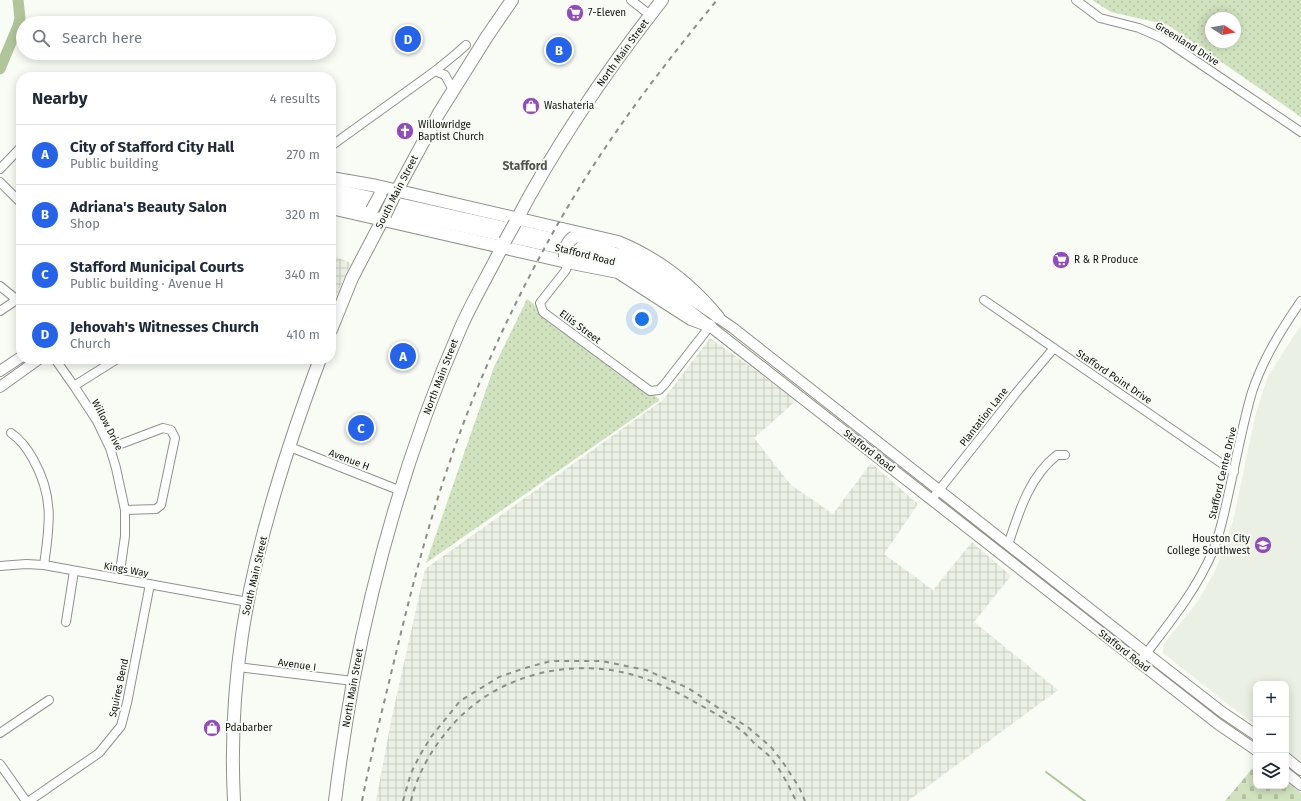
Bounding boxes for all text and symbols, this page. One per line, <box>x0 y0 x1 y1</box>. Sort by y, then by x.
supermarket icon: 7-Eleven <box>565 3 585 23</box>
place label: 7-Eleven <box>588 7 626 19</box>
north arrow <box>1205 12 1241 48</box>
search box <box>16 16 336 60</box>
street label: North Main Street <box>595 17 652 89</box>
street label: Greenland Drive <box>1153 20 1221 68</box>
pin: D <box>395 24 421 54</box>
icon: search <box>30 27 52 49</box>
text: Search here <box>62 29 142 47</box>
pin: B <box>546 35 572 65</box>
text: Nearby <box>32 88 87 109</box>
text: 4 results <box>270 91 320 106</box>
shop icon: Washateria <box>521 96 541 116</box>
place label: Washateria <box>544 100 594 112</box>
place label: Willowridge Baptist Church <box>418 119 484 143</box>
church icon: Willowridge Baptist Church <box>395 121 415 141</box>
text: City of Stafford City Hall <box>70 138 234 156</box>
text: A <box>41 147 49 162</box>
text: 270 m <box>286 147 320 162</box>
street label: South Main Street <box>373 153 421 231</box>
text: Public building <box>70 156 158 171</box>
district label: Stafford <box>502 159 548 173</box>
text: Adriana's Beauty Salon <box>70 198 227 216</box>
text: B <box>41 207 49 222</box>
text: 320 m <box>285 207 320 222</box>
text: Shop <box>70 216 100 231</box>
street label: Stafford Road <box>553 242 617 268</box>
supermarket icon: R & R Produce <box>1051 250 1071 270</box>
place label: R & R Produce <box>1074 254 1138 266</box>
text: Stafford Municipal Courts <box>70 258 244 276</box>
text: C <box>41 267 49 282</box>
text: 340 m <box>285 267 320 282</box>
text: Public building · Avenue H <box>70 276 224 291</box>
street label: Ellis Street <box>557 308 603 347</box>
your location <box>632 309 652 329</box>
text: Jehovah's Witnesses Church <box>70 318 259 336</box>
text: D <box>41 327 49 342</box>
text: 410 m <box>286 327 320 342</box>
text: Church <box>70 336 111 351</box>
street label: North Main Street <box>421 337 461 417</box>
pin: A <box>390 341 416 371</box>
street label: Stafford Point Drive <box>1074 347 1154 407</box>
street label: Plantation Lane <box>957 385 1011 449</box>
street label: Willow Drive <box>89 397 125 453</box>
pin: C <box>348 413 374 443</box>
street label: Stafford Centre Drive <box>1207 426 1239 520</box>
street label: Stafford Road <box>841 427 897 475</box>
street label: Avenue H <box>327 447 371 473</box>
place label: Houston City College Southwest <box>1167 533 1250 557</box>
street label: South Main Street <box>240 535 270 617</box>
school or university icon: Houston City College Southwest <box>1253 535 1273 555</box>
street label: Kings Way <box>103 560 149 580</box>
street label: Stafford Road <box>1096 627 1152 675</box>
street label: North Main Street <box>340 647 366 729</box>
street label: Avenue I <box>277 656 317 674</box>
street label: Squires Bend <box>107 658 131 718</box>
map controls <box>1253 681 1289 789</box>
button: + <box>1253 681 1289 717</box>
button: − <box>1253 717 1289 753</box>
shop icon: Pdabarber <box>202 718 222 738</box>
place label: Pdabarber <box>225 722 272 734</box>
button: layers <box>1253 753 1289 789</box>

